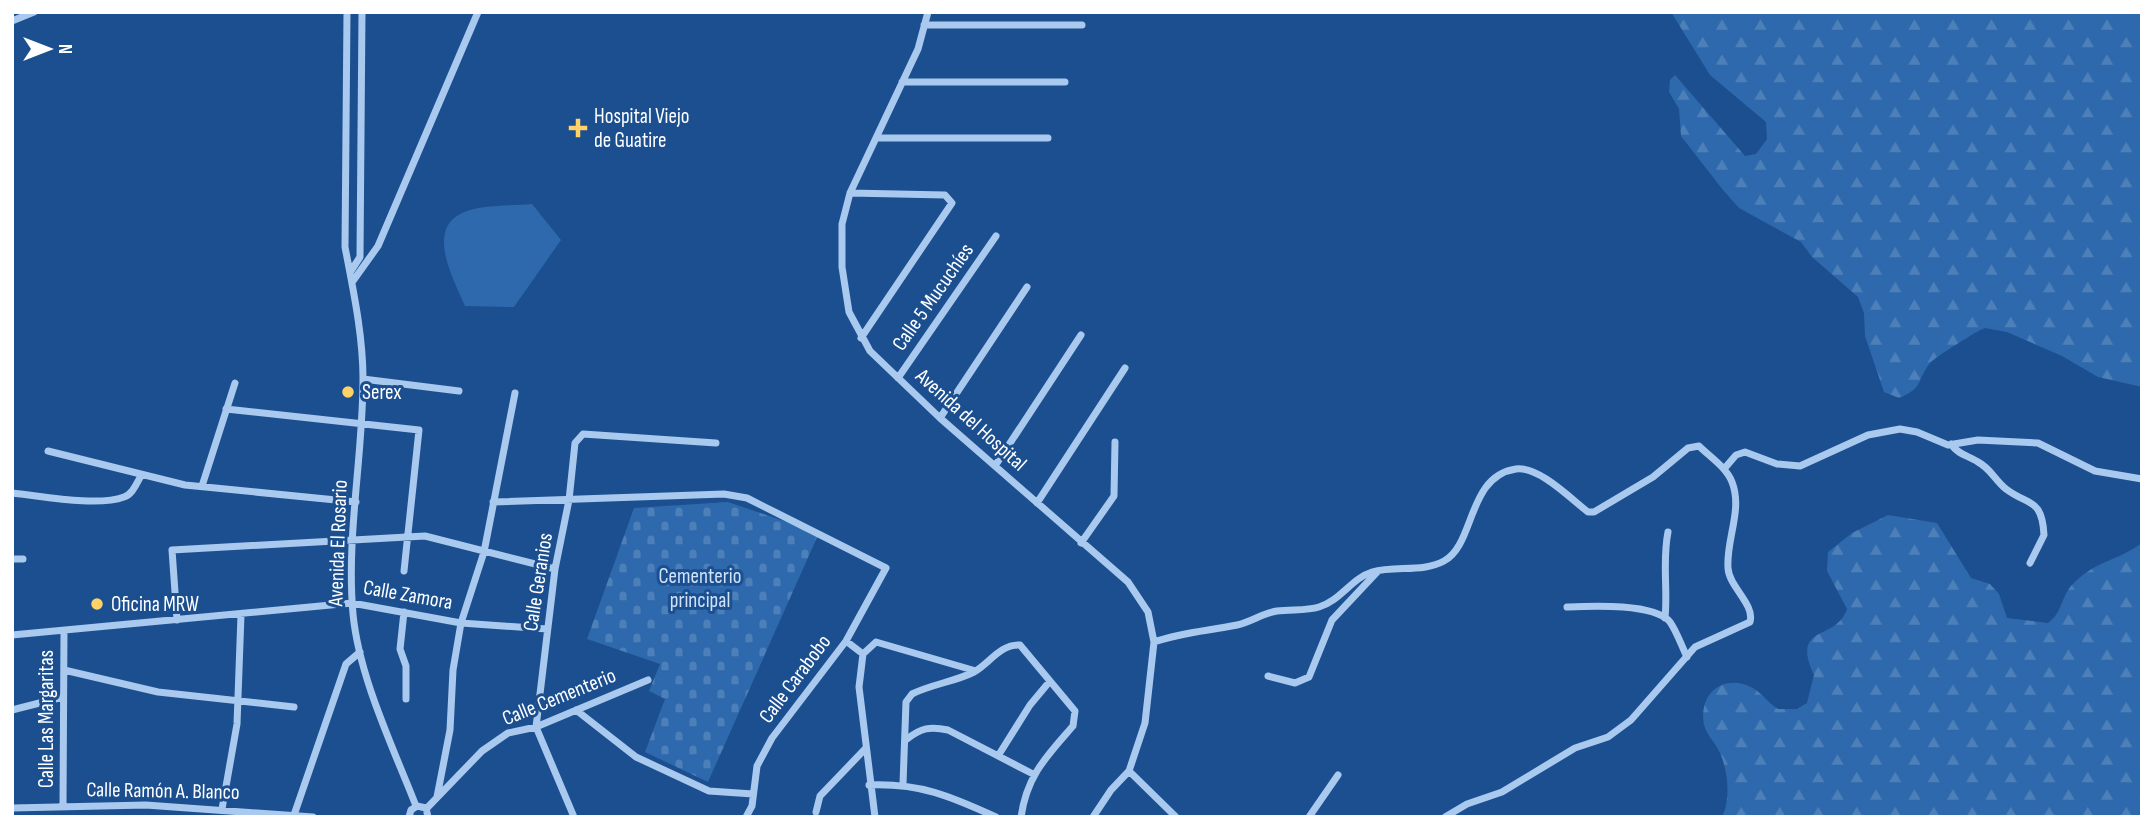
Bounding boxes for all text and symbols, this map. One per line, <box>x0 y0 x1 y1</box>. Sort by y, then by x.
north arrow <box>14 14 84 84</box>
text: N <box>53 44 76 54</box>
place label: Hospital Viejo de Guatire <box>594 104 689 153</box>
marker: Hospital Viejo de Guatire <box>568 118 588 138</box>
street label: Calle 5 Mucuchíes <box>887 239 979 355</box>
street label: Avenida del Hospital <box>910 363 1032 476</box>
place label: Serex <box>362 380 401 405</box>
marker: Serex <box>340 384 356 400</box>
street label: Avenida El Rosario <box>323 479 353 608</box>
street label: Calle Geranios <box>518 531 558 633</box>
park label: Cementerio principal <box>659 564 741 613</box>
street label: Calle Zamora <box>361 575 455 615</box>
place label: Oficina MRW <box>111 592 199 617</box>
marker: Oficina MRW <box>89 596 105 612</box>
street label: Calle Carabobo <box>754 630 836 728</box>
street label: Calle Las Margaritas <box>34 650 59 788</box>
street label: Calle Cementerio <box>499 663 619 731</box>
street label: Calle Ramón A. Blanco <box>86 777 240 805</box>

